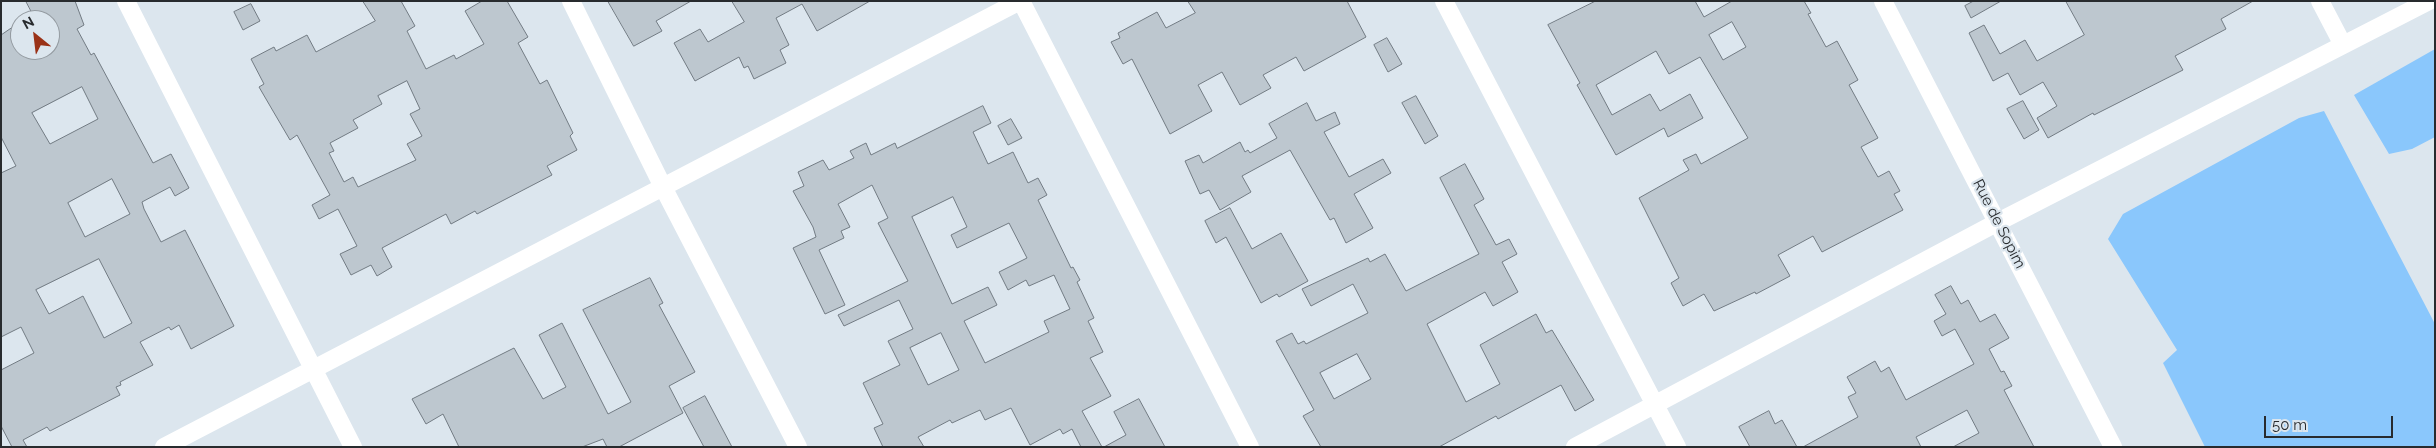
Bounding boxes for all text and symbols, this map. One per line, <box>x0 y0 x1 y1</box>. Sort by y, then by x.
north arrow <box>10 10 60 60</box>
text: N <box>20 13 37 32</box>
street label: Rue de Sopim <box>1969 176 2029 272</box>
scale bar <box>2266 406 2395 438</box>
text: 50 m <box>2272 416 2307 434</box>

